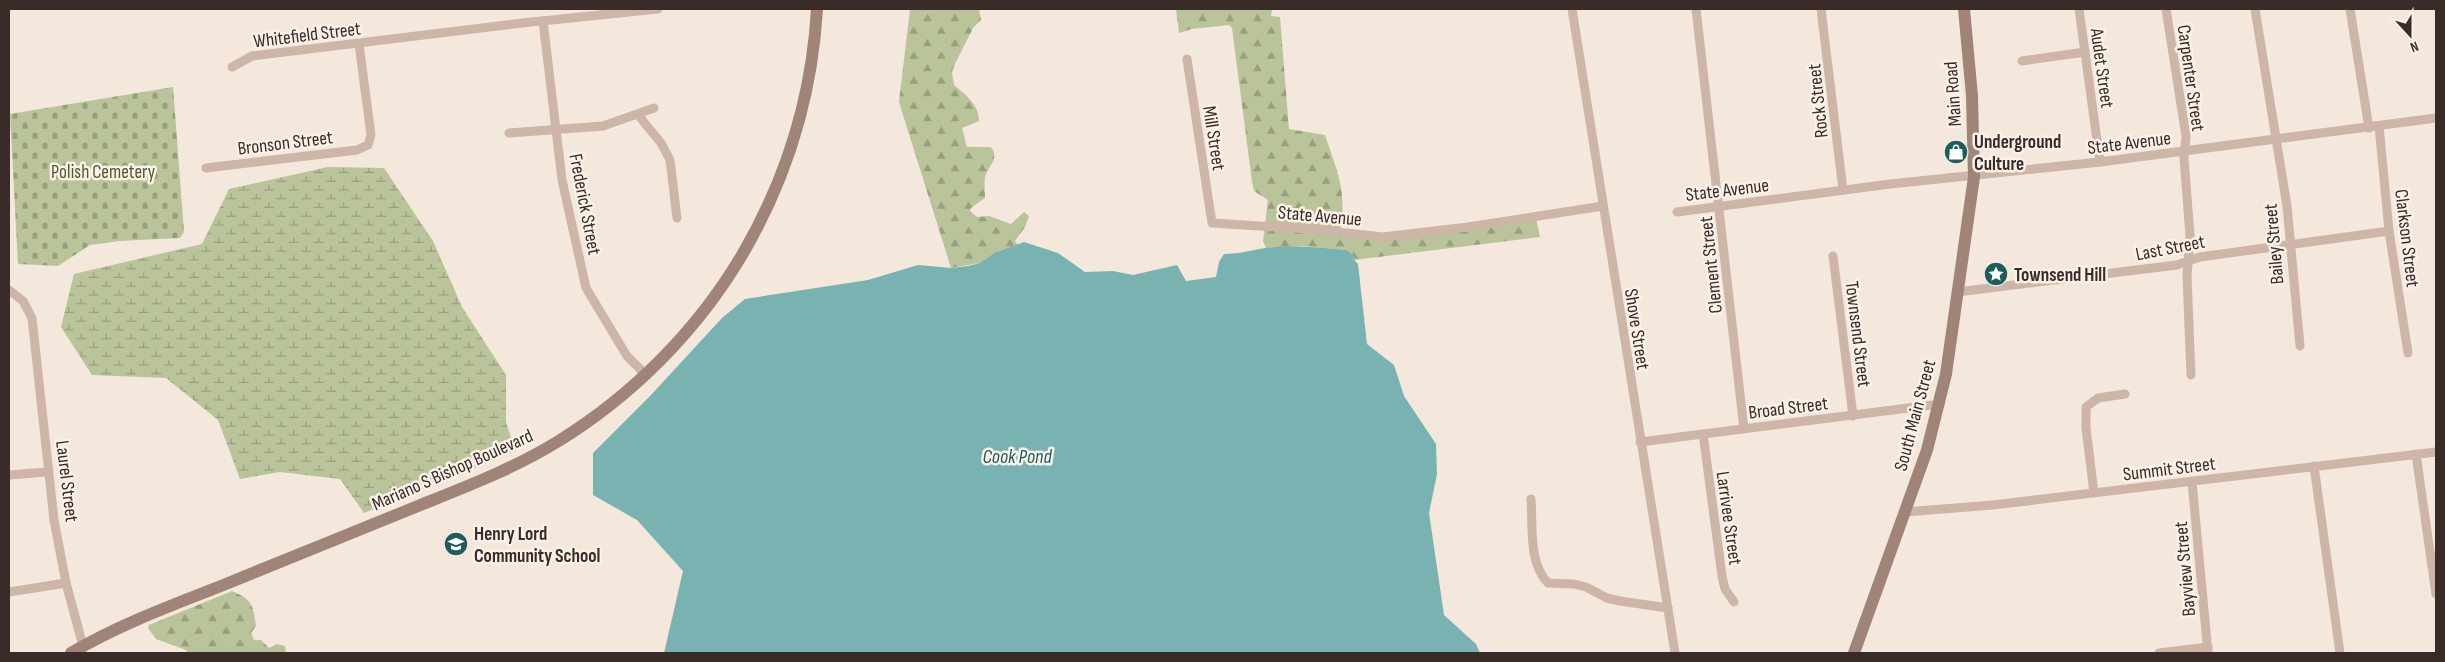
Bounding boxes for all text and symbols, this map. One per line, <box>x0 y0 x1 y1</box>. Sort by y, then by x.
north arrow <box>2385 10 2435 60</box>
street label: Whitefield Street <box>252 17 362 53</box>
street label: Carpenter Street <box>2172 23 2209 133</box>
street label: Audet Street <box>2084 26 2119 110</box>
text: N <box>2408 37 2421 56</box>
street label: Main Road <box>1940 61 1967 127</box>
street label: Rock Street <box>1803 62 1834 139</box>
street label: Mill Street <box>1197 104 1230 172</box>
street label: Bronson Street <box>236 126 334 161</box>
street label: State Avenue <box>2086 127 2172 160</box>
place label: Underground Culture <box>1974 131 2061 176</box>
shop icon: Underground Culture <box>1943 139 1969 165</box>
street label: Frederick Street <box>563 152 606 257</box>
park label: Polish Cemetery <box>51 161 156 184</box>
street label: State Avenue <box>1684 174 1770 207</box>
street label: Clarkson Street <box>2389 188 2424 289</box>
street label: State Avenue <box>1277 201 1363 232</box>
street label: Bailey Street <box>2259 202 2289 285</box>
street label: Clement Street <box>1695 215 1728 314</box>
street label: Last Street <box>2134 230 2207 266</box>
place icon: Townsend Hill <box>1983 261 2009 287</box>
place label: Townsend Hill <box>2014 264 2106 287</box>
street label: Townsend Street <box>1840 280 1875 389</box>
street label: Shove Street <box>1619 287 1654 372</box>
street label: South Main Street <box>1890 357 1941 474</box>
street label: Broad Street <box>1747 392 1829 425</box>
street label: Mariano S Bishop Boulevard <box>369 425 537 516</box>
street label: Laurel Street <box>50 439 83 523</box>
water label: Cook Pond <box>982 445 1052 469</box>
street label: Summit Street <box>2122 452 2217 487</box>
street label: Larrivee Street <box>1711 470 1746 567</box>
street label: Bayview Street <box>2170 520 2201 617</box>
place label: Henry Lord Community School <box>474 523 600 568</box>
school or university icon: Henry Lord Community School <box>443 531 469 557</box>

